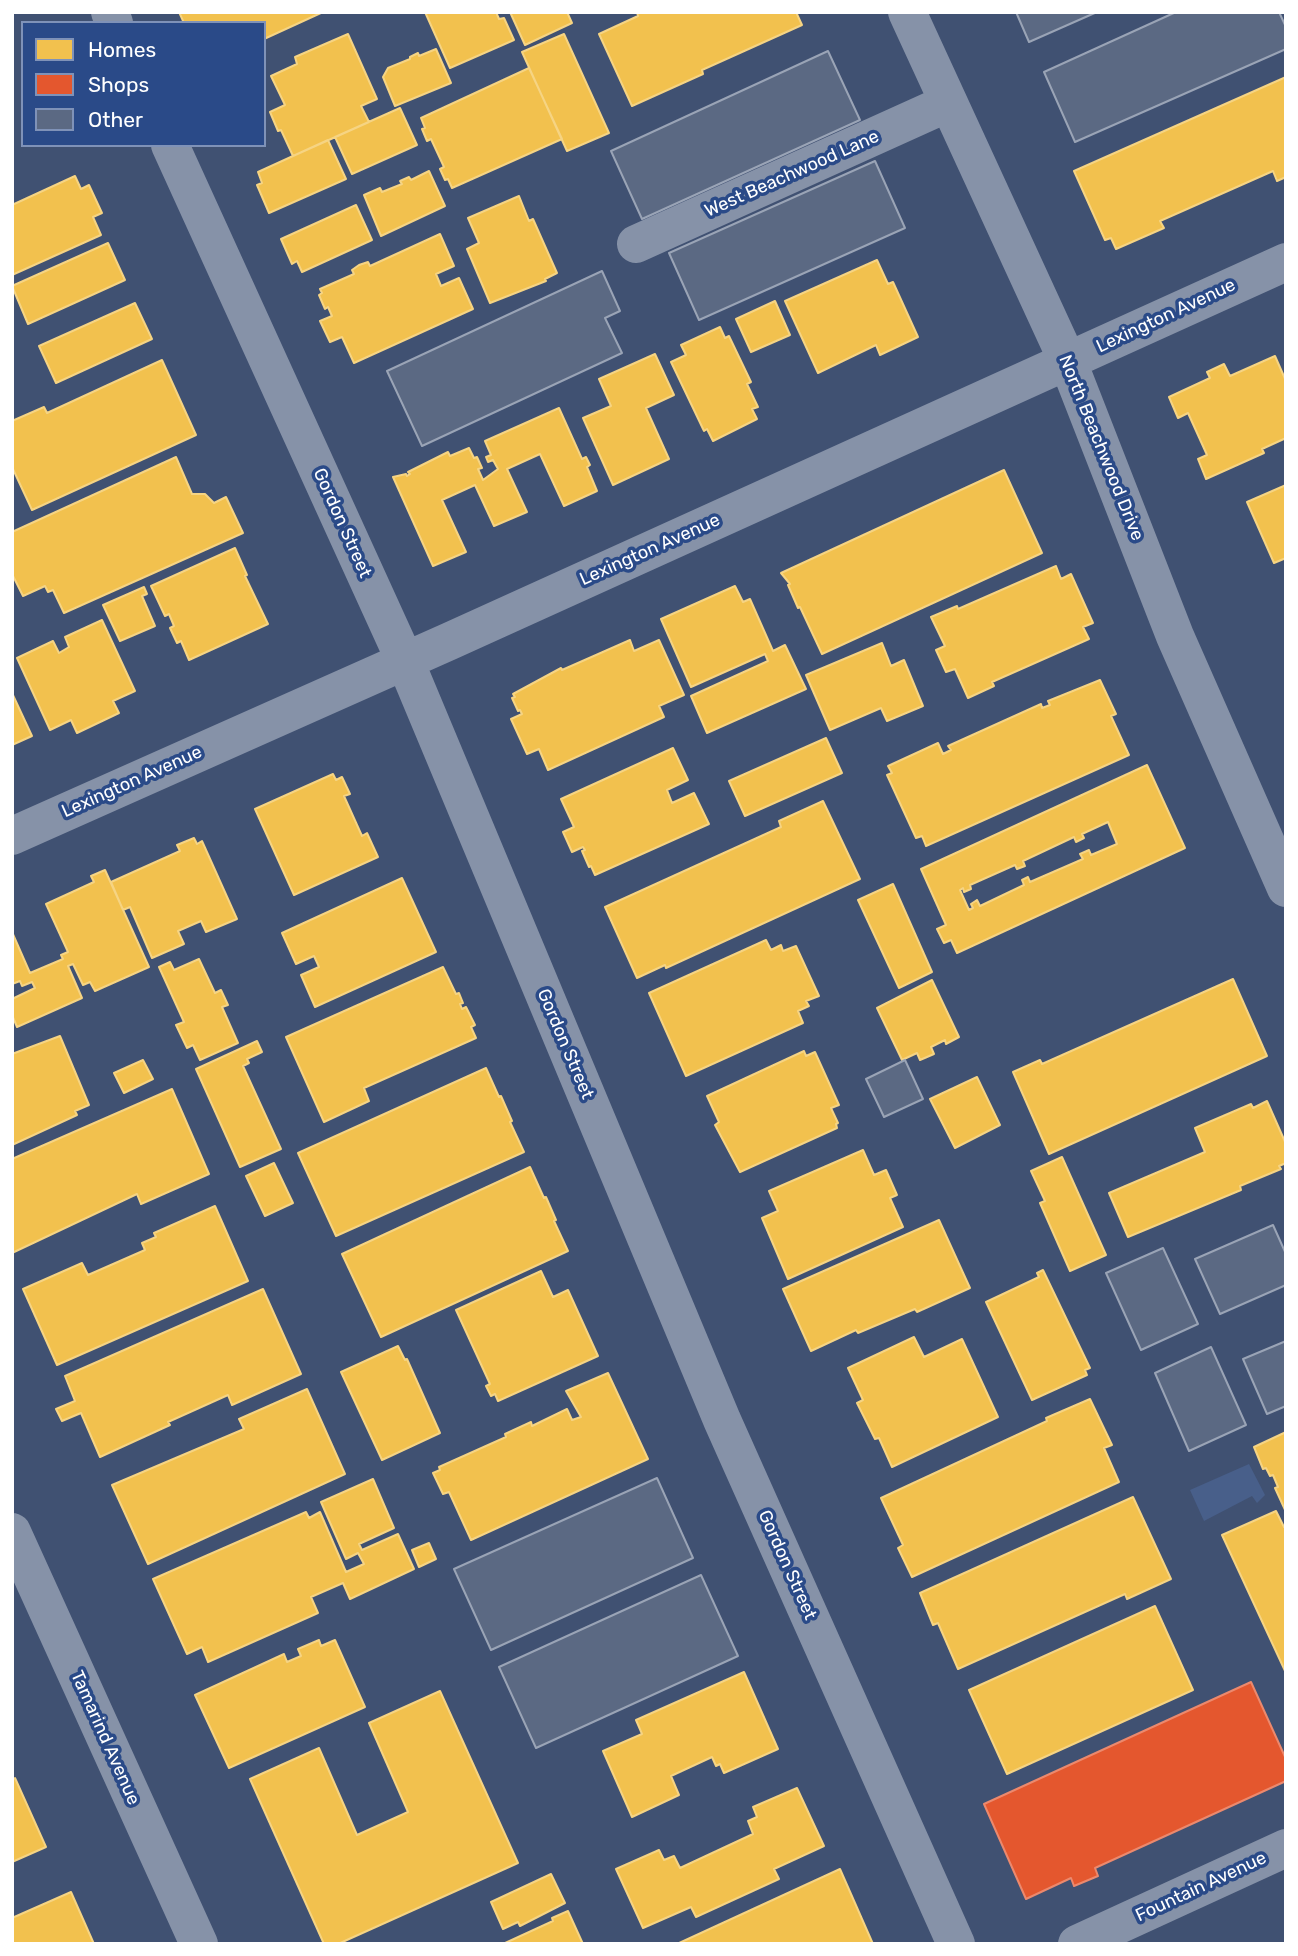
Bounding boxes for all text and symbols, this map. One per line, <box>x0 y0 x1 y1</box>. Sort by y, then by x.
legend <box>21 21 266 147</box>
text: Homes <box>88 37 156 62</box>
text: Shops <box>88 72 149 97</box>
text: Other <box>88 107 143 132</box>
street label: West Beachwood Lane <box>701 126 883 222</box>
street label: Lexington Avenue <box>1093 274 1239 358</box>
street label: North Beachwood Drive <box>1054 352 1148 544</box>
street label: Gordon Street <box>308 465 376 581</box>
street label: Lexington Avenue <box>577 509 723 591</box>
street label: Lexington Avenue <box>59 741 205 823</box>
street label: Gordon Street <box>532 986 598 1102</box>
street label: Gordon Street <box>753 1507 821 1623</box>
street label: Tamarind Avenue <box>66 1667 144 1809</box>
street label: Fountain Avenue <box>1132 1847 1270 1927</box>

